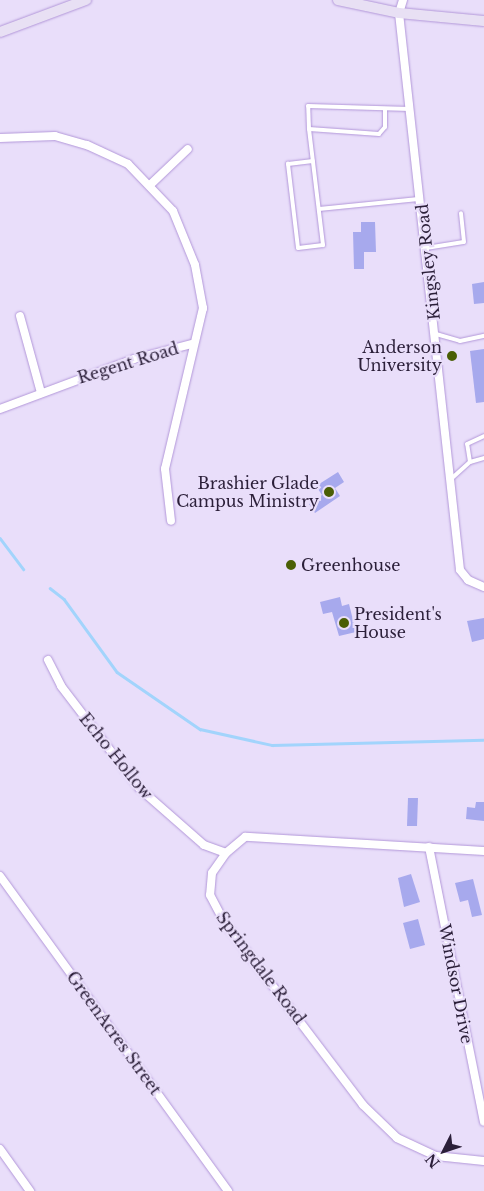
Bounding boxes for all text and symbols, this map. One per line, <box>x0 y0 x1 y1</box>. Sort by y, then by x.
street label: Kingsley Road <box>412 203 444 321</box>
place label: Anderson University <box>357 337 442 375</box>
street label: Regent Road <box>75 339 181 387</box>
marker: Anderson University <box>446 350 458 362</box>
place label: Brashier Glade Campus Ministry <box>176 473 319 511</box>
marker: Brashier Glade Campus Ministry <box>323 486 335 498</box>
place label: Greenhouse <box>301 555 400 575</box>
marker: Greenhouse <box>285 559 297 571</box>
place label: President's House <box>354 604 442 642</box>
marker: President's House <box>338 617 350 629</box>
street label: Echo Hollow <box>75 709 157 803</box>
street label: Springdale Road <box>212 908 310 1028</box>
street label: Windsor Drive <box>435 922 477 1046</box>
street label: GreenAcres Street <box>63 967 165 1099</box>
north arrow <box>419 1126 469 1176</box>
text: N <box>422 1150 444 1172</box>

